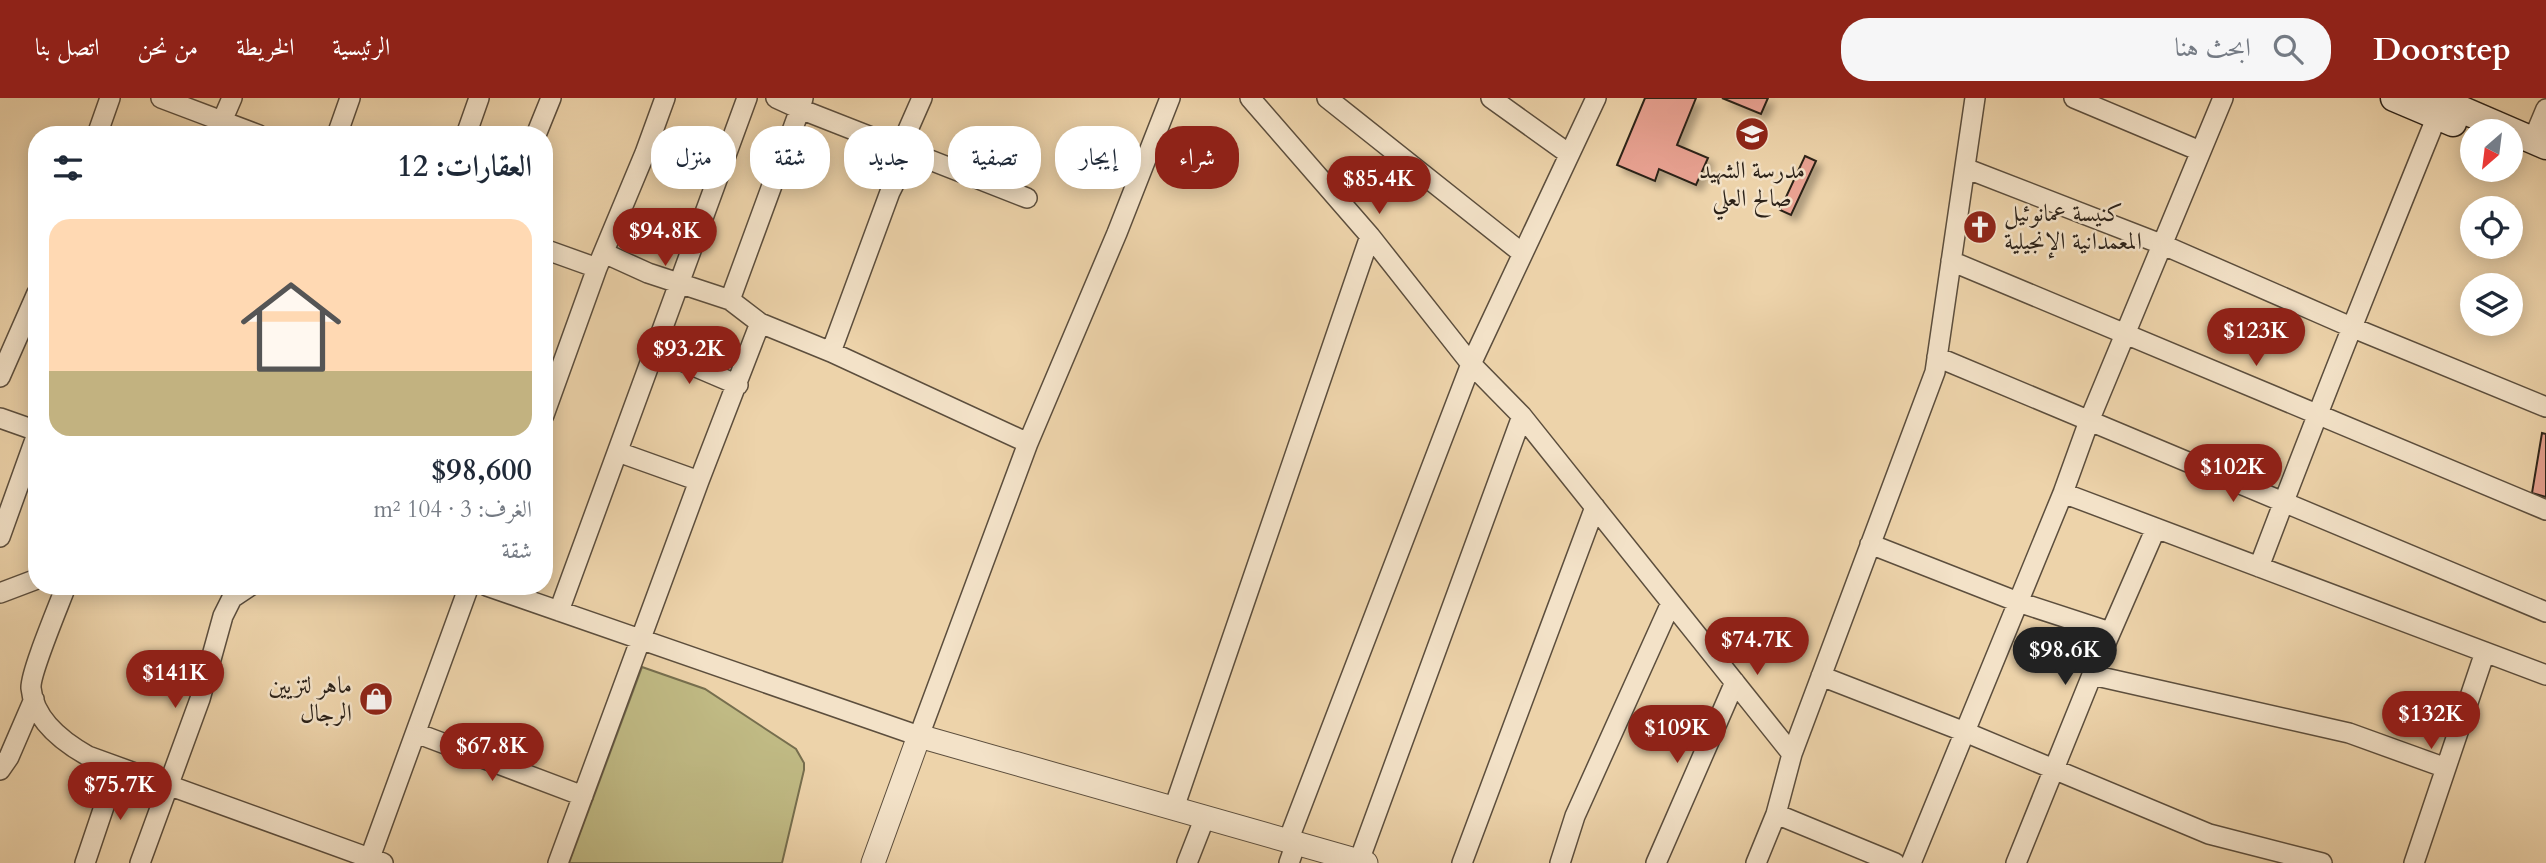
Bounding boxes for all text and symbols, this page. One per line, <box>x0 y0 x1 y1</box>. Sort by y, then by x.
search box <box>1841 18 2331 81</box>
text: Doorstep <box>2373 27 2511 72</box>
text: ابحث هنا <box>2175 30 2251 65</box>
icon: search <box>2269 30 2307 68</box>
text: اتصل بنا <box>35 31 99 64</box>
text: من نحن <box>137 31 198 64</box>
text: الخريطة <box>236 31 295 64</box>
text: الرئيسية <box>333 31 390 64</box>
school or university icon: مدرسة الشهيد صالح العلي <box>1733 115 1771 153</box>
north arrow <box>2460 119 2524 182</box>
map controls <box>2460 119 2523 336</box>
chip: منزل <box>651 126 736 189</box>
chip: شقة <box>750 126 830 189</box>
chip: جديد <box>844 126 934 189</box>
chip: تصفية <box>948 126 1041 189</box>
chip: إيجار <box>1055 126 1141 189</box>
chip: شراء <box>1155 126 1239 189</box>
text: العقارات: 12 <box>397 146 532 187</box>
icon: filters <box>49 149 87 187</box>
place label: مدرسة الشهيد صالح العلي <box>1699 154 1805 221</box>
pin: $85.4K <box>1322 156 1436 216</box>
text: $85.4K <box>1343 163 1415 194</box>
button: locate <box>2460 196 2523 259</box>
place label: كنيسة عمانوئيل المعمدانية الإنجيلية <box>2004 197 2142 259</box>
pin: $94.8K <box>608 208 722 268</box>
church icon: كنيسة عمانوئيل المعمدانية الإنجيلية <box>1961 208 1999 246</box>
text: $94.8K <box>629 215 701 246</box>
icon: home <box>228 264 354 390</box>
button: layers <box>2460 273 2523 336</box>
pin: $123K <box>2207 308 2305 368</box>
text: $123K <box>2223 315 2289 346</box>
pin: $93.2K <box>632 327 746 386</box>
text: $93.2K <box>653 333 725 364</box>
pin: $102K <box>2184 444 2282 504</box>
text: $98,600 <box>431 450 532 491</box>
text: $102K <box>2200 451 2266 482</box>
text: الغرف: 3 · 104 m² <box>373 494 532 525</box>
text: شقة <box>502 535 532 566</box>
pin: $74.7K <box>1700 618 1814 677</box>
text: $74.7K <box>1721 624 1793 655</box>
pin: $98.6K <box>2008 628 2122 687</box>
text: $98.6K <box>2029 634 2101 665</box>
pin: $141K <box>126 650 224 710</box>
text: $141K <box>142 657 208 688</box>
place label: ماهر لتزيين الرجال <box>269 669 352 730</box>
shop icon: ماهر لتزيين الرجال <box>357 680 395 718</box>
pin: $132K <box>2382 692 2480 751</box>
text: $132K <box>2398 698 2464 729</box>
pin: $109K <box>1628 706 1726 765</box>
text: $109K <box>1644 712 1710 743</box>
pin: $67.8K <box>435 724 549 783</box>
text: $67.8K <box>456 730 528 761</box>
pin: $75.7K <box>63 762 177 822</box>
text: $75.7K <box>84 769 156 800</box>

